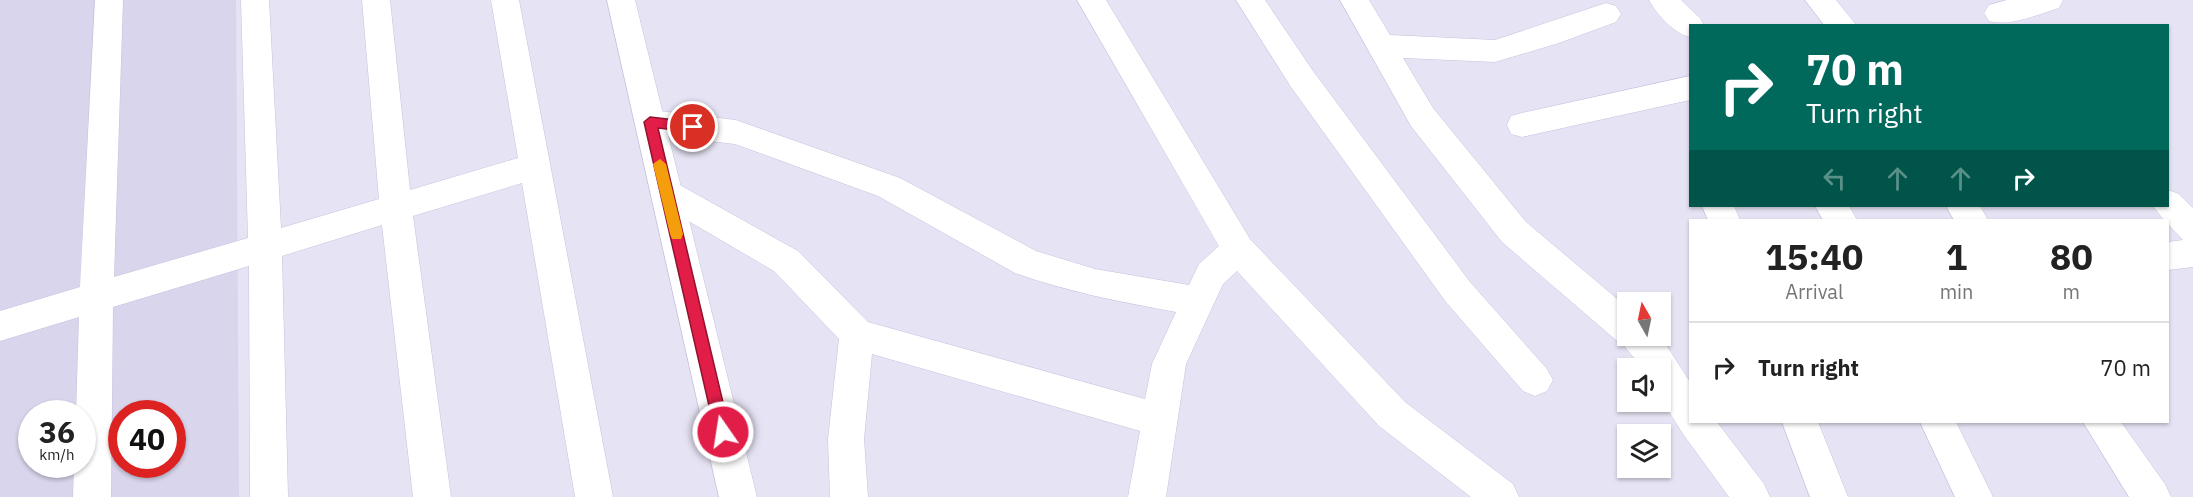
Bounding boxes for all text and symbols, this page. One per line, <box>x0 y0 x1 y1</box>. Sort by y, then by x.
text: 70 m <box>1806 42 1904 97</box>
icon: right <box>1707 48 1785 126</box>
text: Turn right <box>1806 95 1923 130</box>
pin <box>667 101 718 152</box>
icon: arrive <box>676 110 709 143</box>
icon: left <box>1818 162 1851 195</box>
icon: ahead <box>1881 162 1914 195</box>
icon: ahead <box>1944 162 1977 195</box>
icon: right <box>2007 162 2040 195</box>
text: 15:40 <box>1765 233 1863 280</box>
text: 1 <box>1946 233 1967 280</box>
text: 80 <box>2050 233 2093 280</box>
text: Arrival <box>1785 278 1843 305</box>
text: min <box>1940 278 1973 305</box>
text: m <box>2062 278 2080 305</box>
north arrow <box>1617 292 1671 346</box>
map controls <box>1617 292 1671 478</box>
icon: right <box>1707 351 1740 384</box>
text: Turn right <box>1758 353 1859 382</box>
text: 70 m <box>2100 353 2151 382</box>
button: sound <box>1617 358 1671 412</box>
speed limit sign: 40 <box>108 400 186 478</box>
position arrow <box>691 400 755 464</box>
text: 36 <box>39 412 75 451</box>
button: layers <box>1617 424 1671 478</box>
text: km/h <box>39 445 75 464</box>

